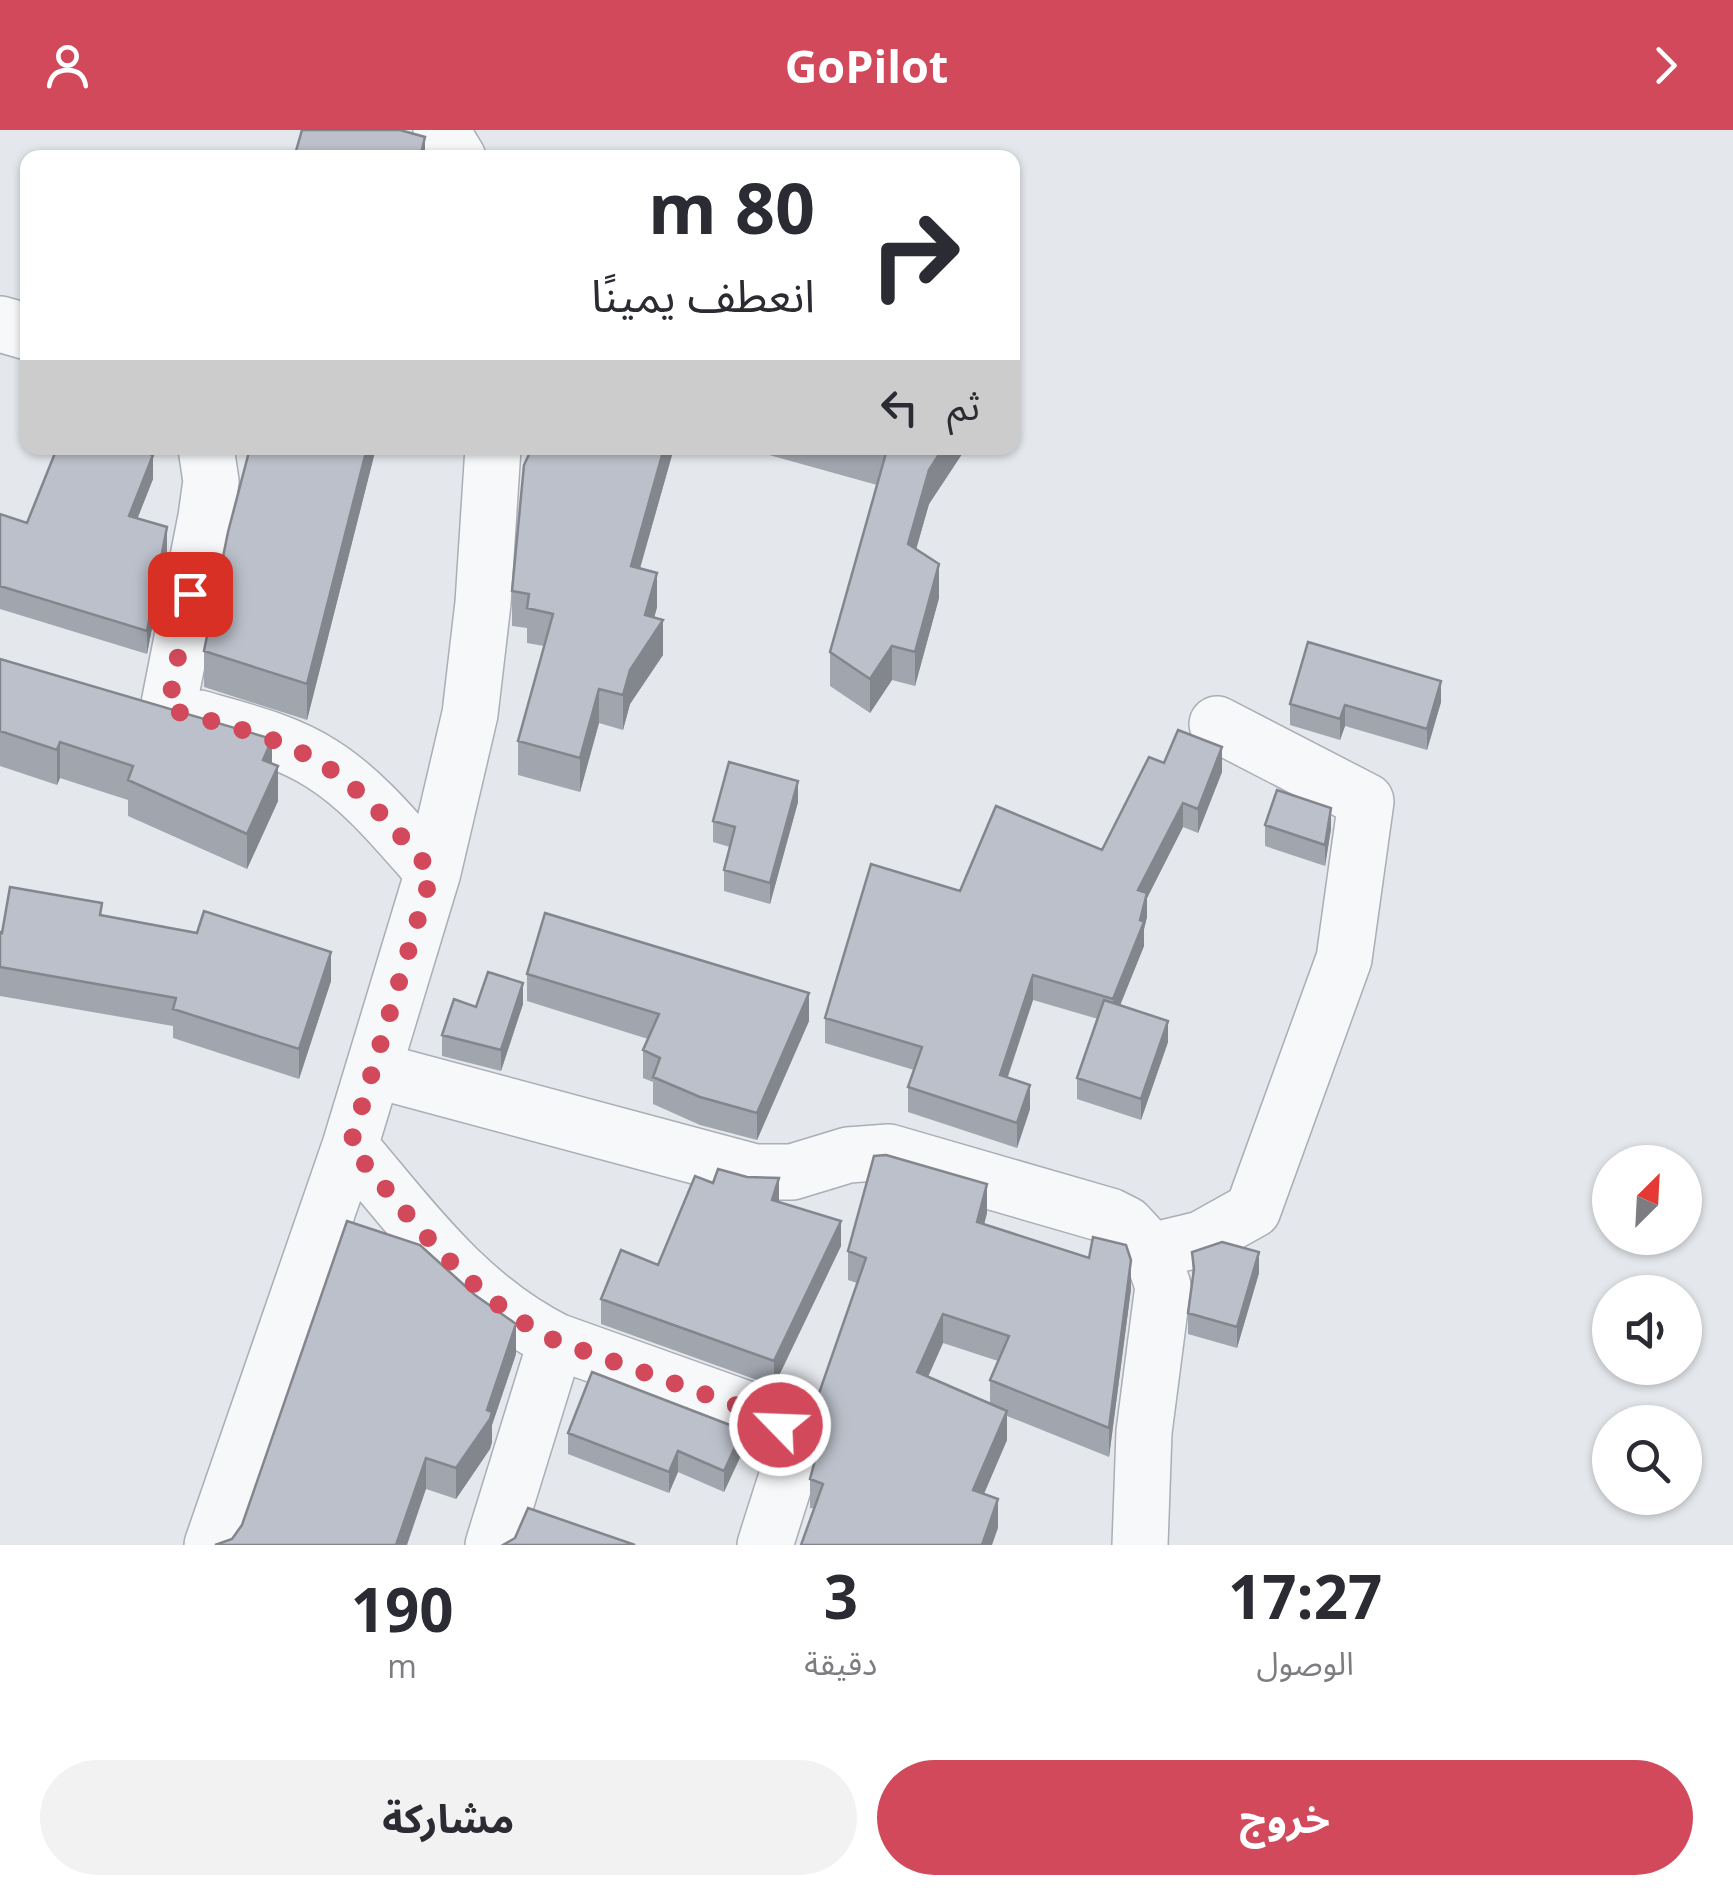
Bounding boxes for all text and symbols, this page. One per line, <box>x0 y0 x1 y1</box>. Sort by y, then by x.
text: GoPilot <box>785 35 948 96</box>
icon: person <box>40 38 95 93</box>
icon: forward <box>1638 38 1693 93</box>
text: 80 m <box>648 159 815 255</box>
icon: right <box>850 190 980 320</box>
text: انعطف يمينًا <box>591 264 815 325</box>
text: ثم <box>947 379 980 431</box>
icon: left <box>872 380 927 435</box>
pin <box>148 552 233 637</box>
icon: arrive <box>163 567 218 622</box>
north arrow <box>1592 1145 1702 1255</box>
map controls <box>1592 1145 1702 1515</box>
button: sound <box>1592 1275 1702 1385</box>
position arrow <box>728 1373 832 1477</box>
button: search <box>1592 1405 1702 1515</box>
text: 3 <box>824 1555 858 1637</box>
text: 17:27 <box>1228 1555 1382 1637</box>
text: 190 <box>351 1568 454 1650</box>
text: دقيقة <box>804 1641 877 1684</box>
text: الوصول <box>1256 1641 1354 1684</box>
text: m <box>387 1644 417 1687</box>
button: مشاركة <box>40 1760 857 1875</box>
button: خروج <box>877 1760 1693 1875</box>

